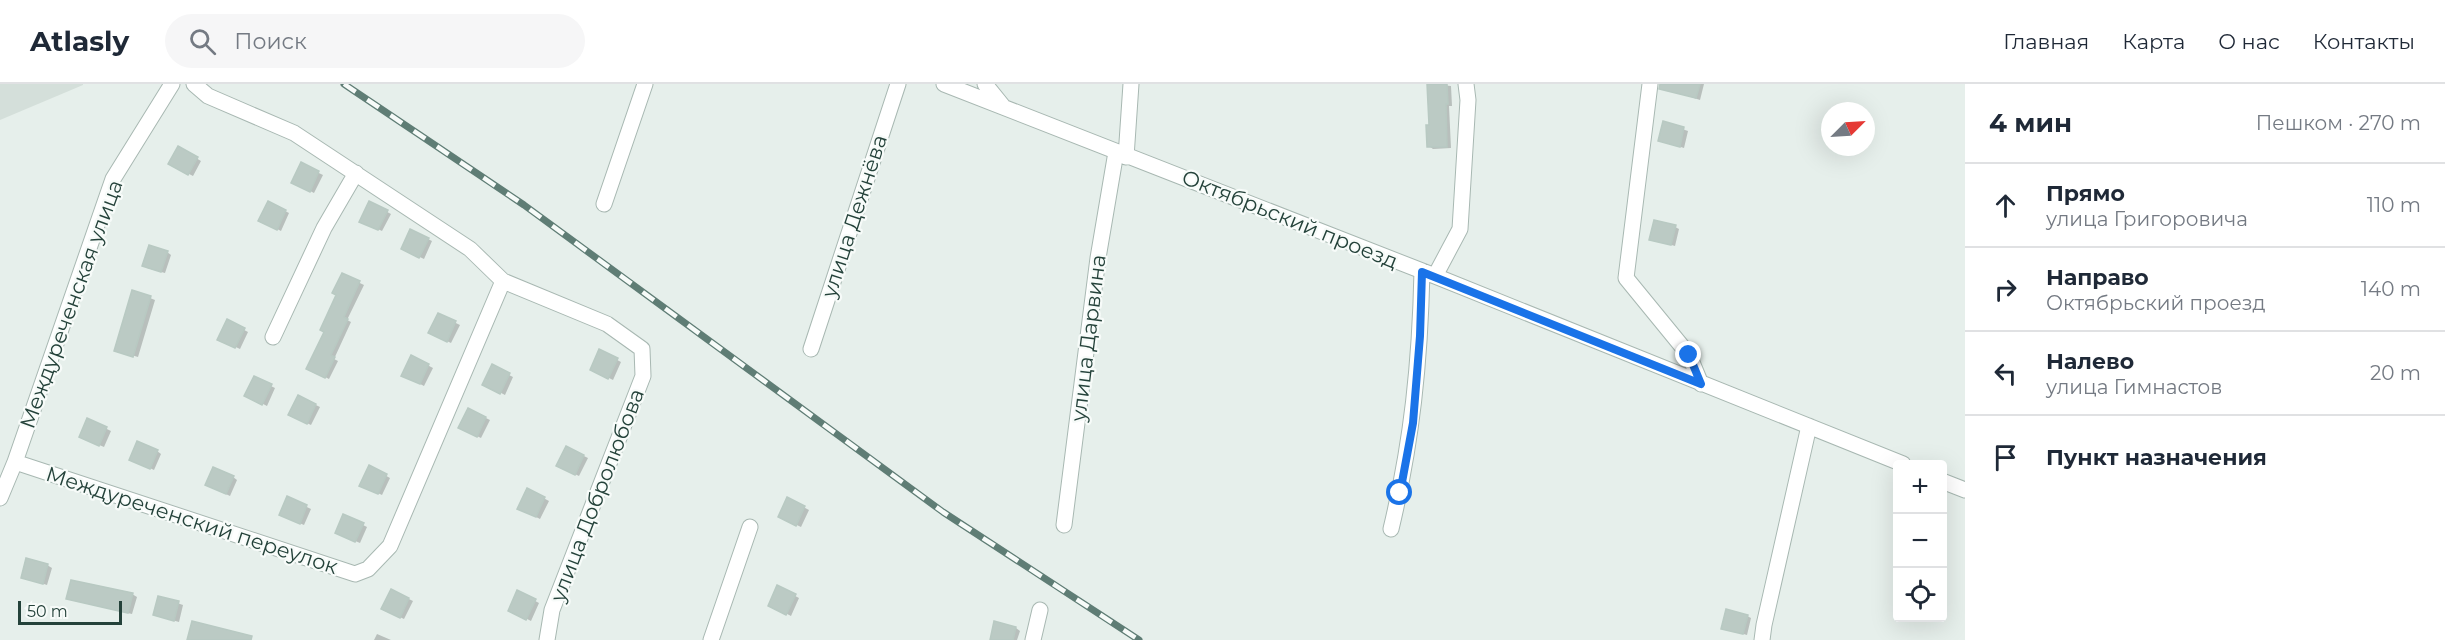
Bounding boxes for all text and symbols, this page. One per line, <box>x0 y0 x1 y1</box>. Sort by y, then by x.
search box <box>165 14 585 68</box>
text: Atlasly <box>30 24 129 58</box>
icon: search <box>186 25 219 58</box>
text: Поиск <box>234 28 307 55</box>
text: Главная <box>2003 29 2089 54</box>
text: Карта <box>2122 29 2185 54</box>
text: О нас <box>2218 29 2280 54</box>
text: Контакты <box>2313 29 2415 54</box>
north arrow <box>1821 102 1875 156</box>
text: 4 мин <box>1989 107 2072 139</box>
text: Пешком · 270 m <box>2256 111 2421 135</box>
street label: улица Дежнёва <box>816 131 892 301</box>
street label: Октябрьский проезд <box>1178 164 1402 274</box>
street label: Междуреченская улица <box>14 176 128 432</box>
text: Прямо <box>2046 180 2125 207</box>
icon: ahead <box>1989 189 2022 222</box>
text: 110 m <box>2367 193 2421 217</box>
text: улица Григоровича <box>2046 207 2248 231</box>
street label: улица Дарвина <box>1065 253 1111 424</box>
text: Направо <box>2046 264 2149 291</box>
icon: right <box>1989 273 2022 306</box>
text: 140 m <box>2361 277 2421 301</box>
text: Октябрьский проезд <box>2046 291 2266 315</box>
route end <box>1675 341 1701 367</box>
text: Налево <box>2046 348 2134 375</box>
icon: left <box>1989 357 2022 390</box>
text: 20 m <box>2370 361 2421 385</box>
text: улица Гимнастов <box>2046 375 2222 399</box>
street label: улица Добролюбова <box>544 385 649 606</box>
icon: arrive <box>1989 441 2022 474</box>
text: Пункт назначения <box>2046 444 2267 471</box>
map controls <box>1893 460 1947 622</box>
button: + <box>1893 460 1947 514</box>
street label: Междуреченский переулок <box>43 461 341 579</box>
route start <box>1386 479 1412 505</box>
button: − <box>1893 514 1947 568</box>
button: locate <box>1893 568 1947 622</box>
scale bar <box>18 598 122 626</box>
text: 50 m <box>27 602 68 621</box>

